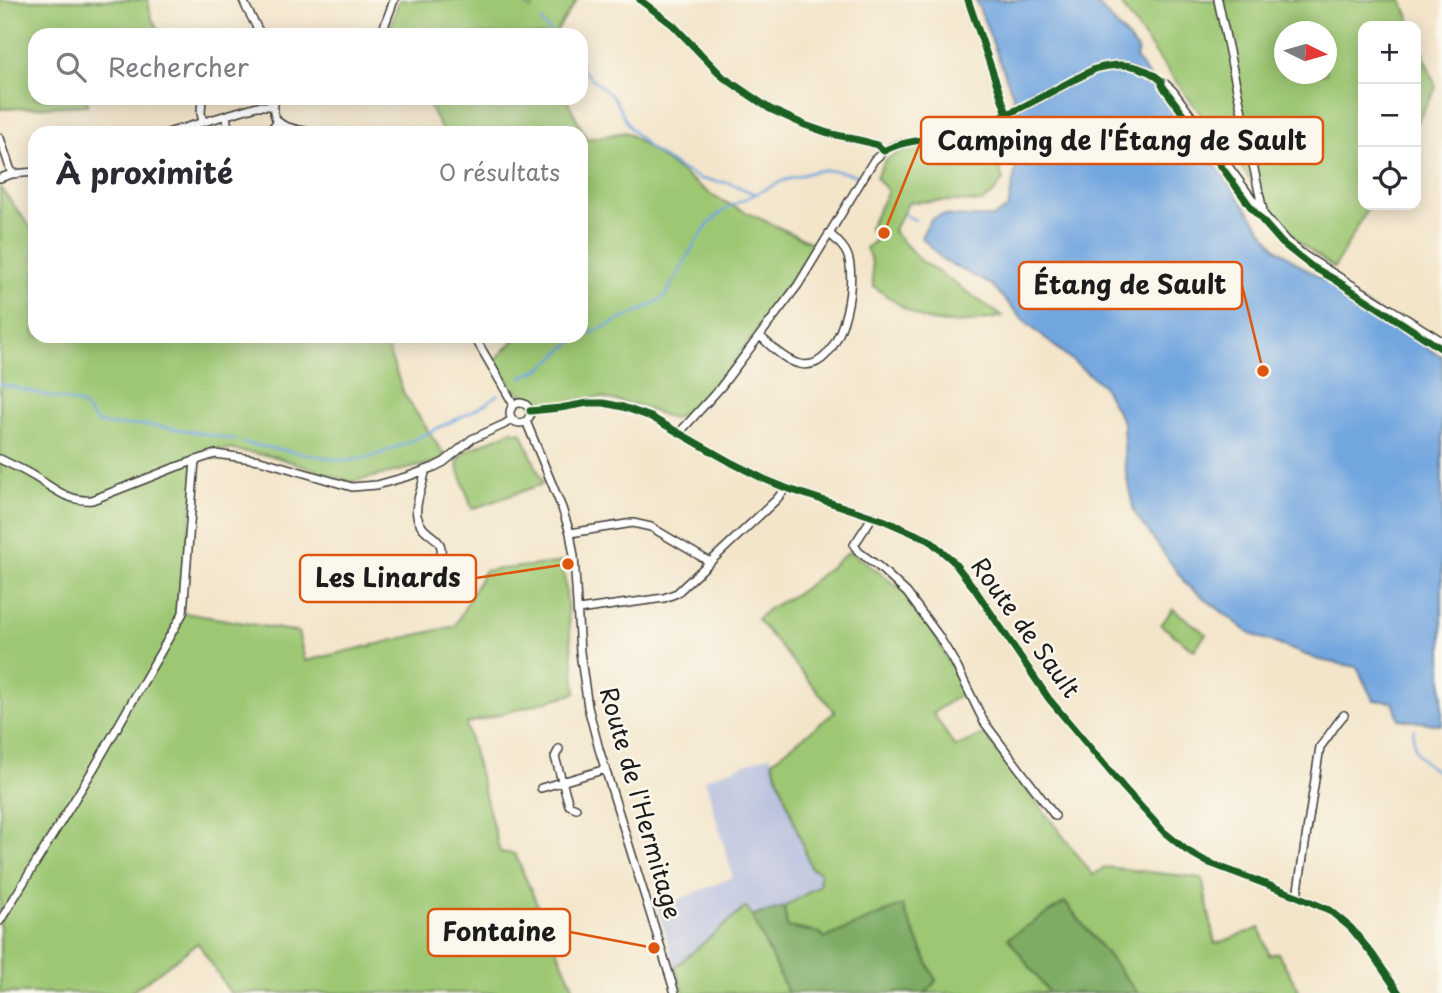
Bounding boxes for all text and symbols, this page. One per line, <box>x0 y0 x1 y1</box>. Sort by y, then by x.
north arrow <box>1274 21 1337 84</box>
map controls <box>1358 21 1421 210</box>
button: + <box>1358 21 1421 84</box>
search box <box>28 28 588 105</box>
text: Rechercher <box>108 47 249 86</box>
icon: search <box>52 48 90 86</box>
button: − <box>1358 84 1421 147</box>
callout: Camping de l'Étang de Sault <box>921 117 1323 164</box>
text: Camping de l'Étang de Sault <box>937 120 1307 159</box>
button: locate <box>1358 147 1421 210</box>
text: À proximité <box>56 149 233 194</box>
text: 0 résultats <box>439 154 560 189</box>
callout: Étang de Sault <box>1019 262 1242 309</box>
text: Étang de Sault <box>1033 264 1227 303</box>
street label: Route de Sault <box>963 549 1090 705</box>
callout: Les Linards <box>300 555 476 602</box>
text: Les Linards <box>315 557 461 596</box>
street label: Route de l'Hermitage <box>592 682 692 923</box>
callout: Fontaine <box>428 909 570 956</box>
text: Fontaine <box>442 911 556 950</box>

